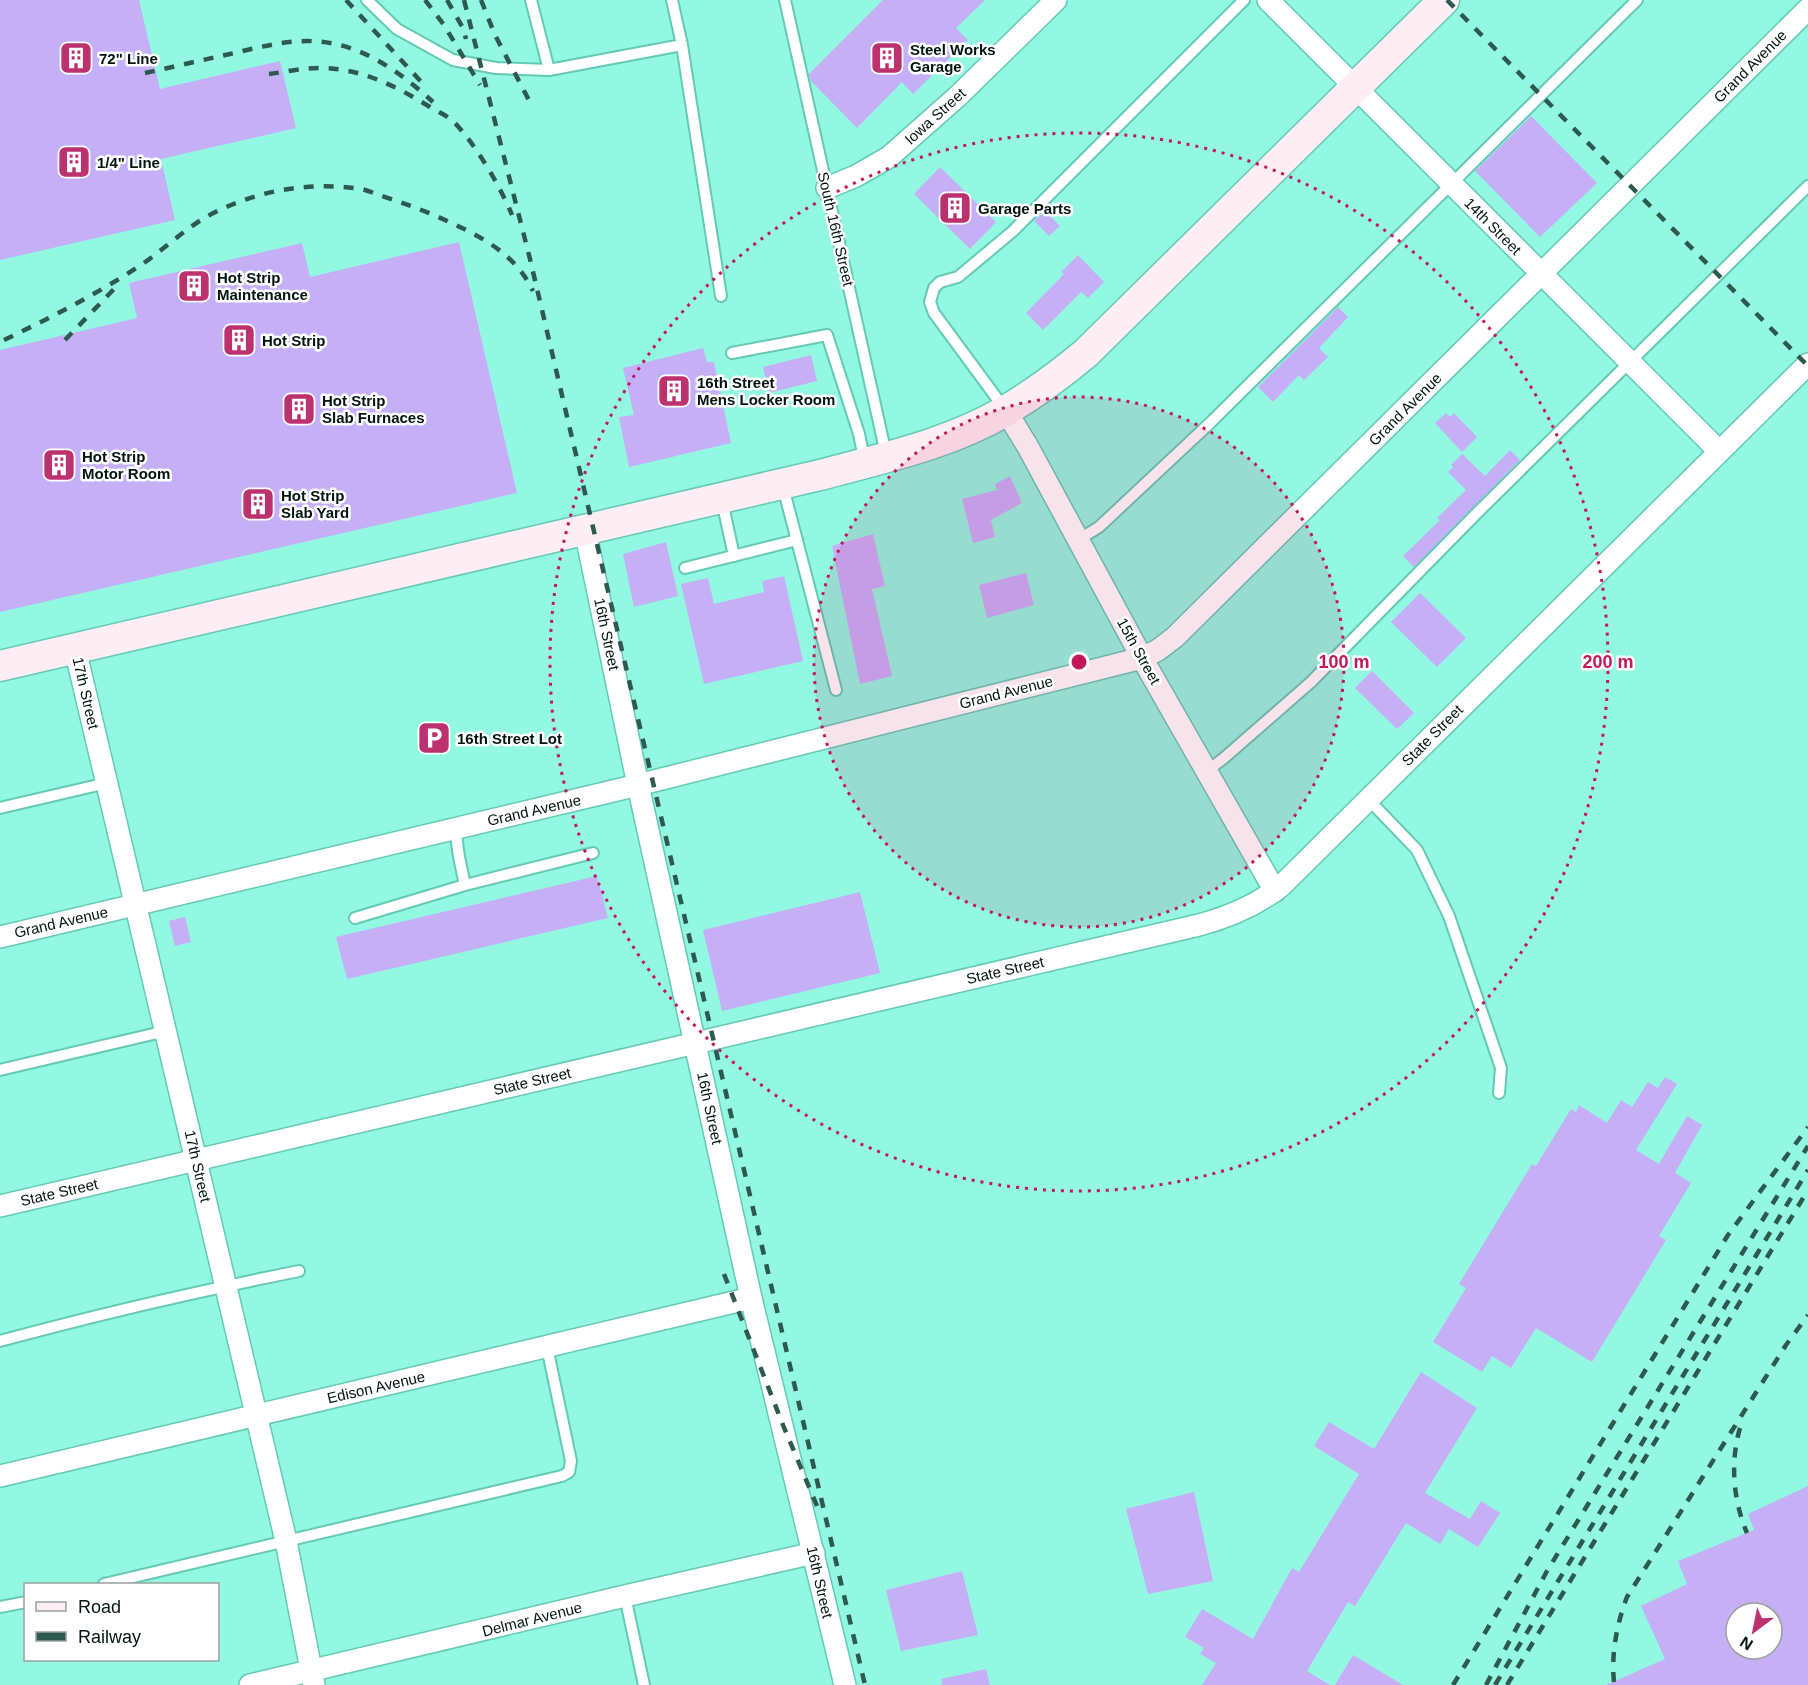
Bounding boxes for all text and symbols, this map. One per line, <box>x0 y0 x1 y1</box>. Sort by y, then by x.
street label: Grand Avenue <box>1710 26 1790 106</box>
building icon: 72" Line <box>58 40 94 76</box>
building icon: Steel Works Garage <box>869 40 905 76</box>
place label: Steel Works Garage <box>910 41 996 75</box>
place label: 72" Line <box>99 50 158 67</box>
street label: Iowa Street <box>901 84 969 148</box>
building icon: 1/4" Line <box>56 144 92 180</box>
place label: 1/4" Line <box>97 154 160 171</box>
street label: South 16th Street <box>815 170 858 289</box>
building icon: Garage Parts <box>937 190 973 226</box>
street label: 14th Street <box>1461 194 1526 259</box>
place label: Garage Parts <box>978 200 1071 217</box>
building icon: Hot Strip Maintenance <box>176 268 212 304</box>
place label: Hot Strip Maintenance <box>217 269 308 303</box>
building icon: Hot Strip <box>221 322 257 358</box>
place label: Hot Strip <box>262 332 325 349</box>
street label: Grand Avenue <box>1365 369 1445 449</box>
building icon: 16th Street Mens Locker Room <box>656 373 692 409</box>
place label: 16th Street Mens Locker Room <box>697 374 835 408</box>
building icon: Hot Strip Slab Furnaces <box>281 391 317 427</box>
place label: Hot Strip Slab Furnaces <box>322 392 425 426</box>
building icon: Hot Strip Motor Room <box>41 447 77 483</box>
place label: Hot Strip Motor Room <box>82 448 170 482</box>
building icon: Hot Strip Slab Yard <box>240 486 276 522</box>
place label: Hot Strip Slab Yard <box>281 487 349 521</box>
street label: 16th Street <box>591 596 623 672</box>
street label: 15th Street <box>1114 615 1165 688</box>
centre of rings <box>1069 652 1089 672</box>
text: 100 m <box>1318 652 1370 672</box>
text: 200 m <box>1582 652 1634 672</box>
street label: 17th Street <box>69 655 103 731</box>
street label: Grand Avenue <box>958 672 1054 712</box>
street label: State Street <box>1398 700 1467 769</box>
parking icon: 16th Street Lot <box>416 720 452 756</box>
place label: 16th Street Lot <box>457 730 562 747</box>
street label: Grand Avenue <box>485 791 583 829</box>
street label: Grand Avenue <box>12 903 110 941</box>
street label: State Street <box>964 953 1046 987</box>
street label: State Street <box>491 1064 573 1098</box>
street label: 16th Street <box>694 1070 726 1146</box>
street label: 17th Street <box>181 1128 215 1204</box>
street label: State Street <box>18 1175 100 1209</box>
street label: Edison Avenue <box>325 1367 427 1407</box>
street label: 16th Street <box>803 1544 837 1620</box>
legend <box>24 1583 219 1661</box>
text: Road <box>78 1597 121 1617</box>
street label: Delmar Avenue <box>480 1598 584 1640</box>
north arrow <box>1724 1601 1784 1661</box>
text: Railway <box>78 1627 141 1647</box>
text: N <box>1737 1633 1756 1654</box>

